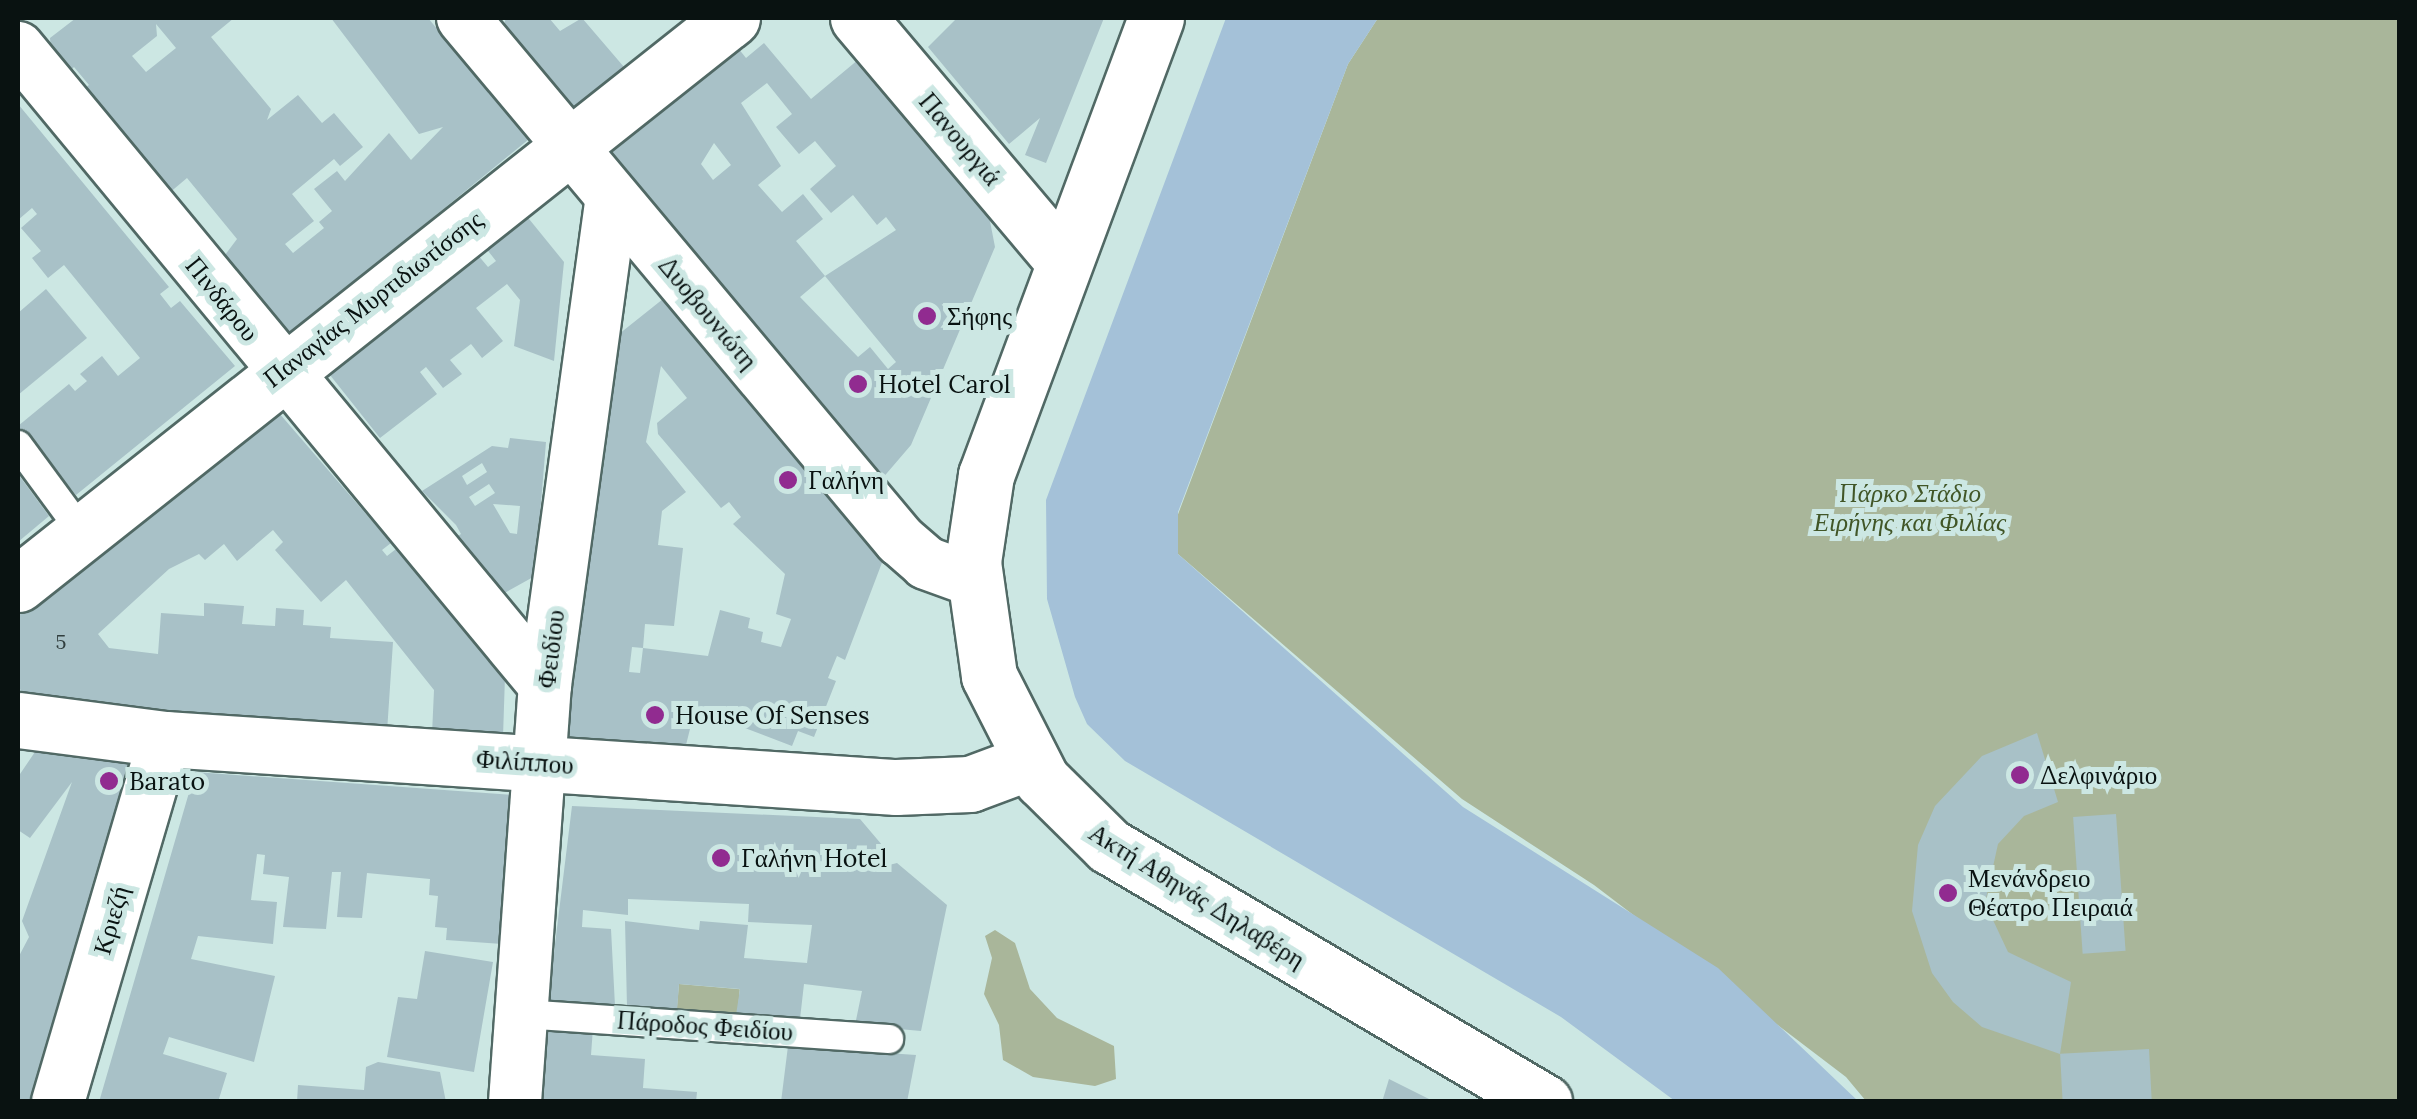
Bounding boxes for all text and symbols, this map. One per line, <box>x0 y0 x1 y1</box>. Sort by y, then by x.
street label: Πανουργιά <box>913 87 1007 191</box>
street label: Παναγίας Μυρτιδιωτίσσης <box>258 204 488 394</box>
street label: Πινδάρου <box>179 251 265 347</box>
street label: Δυοβουνιώτη <box>652 251 764 375</box>
place label: Σήφης <box>947 301 1012 331</box>
marker: Σήφης <box>916 305 938 327</box>
place label: Hotel Carol <box>878 369 1011 399</box>
marker: Hotel Carol <box>847 373 869 395</box>
place label: Γαλήνη <box>808 465 884 495</box>
marker: Γαλήνη <box>777 469 799 491</box>
park label: Πάρκο Στάδιο Ειρήνης και Φιλίας <box>1814 479 2006 538</box>
street label: Φειδίου <box>531 608 571 690</box>
house number: 5 <box>56 629 66 653</box>
place label: House Of Senses <box>675 700 870 730</box>
marker: House Of Senses <box>644 704 666 726</box>
street label: Φιλίππου <box>475 744 575 780</box>
place label: Δελφινάριο <box>2040 760 2157 790</box>
marker: Δελφινάριο <box>2009 764 2031 786</box>
place label: Barato <box>129 766 205 796</box>
marker: Barato <box>98 770 120 792</box>
street label: Ακτή Αθηνάς Δηλαβέρη <box>1084 817 1310 975</box>
place label: Γαλήνη Hotel <box>741 843 887 873</box>
marker: Γαλήνη Hotel <box>710 847 732 869</box>
place label: Μενάνδρειο Θέατρο Πειραιά <box>1968 864 2133 923</box>
street label: Κριεζή <box>87 882 135 958</box>
marker: Μενάνδρειο Θέατρο Πειραιά <box>1937 882 1959 904</box>
street label: Πάροδος Φειδίου <box>616 1005 794 1047</box>

